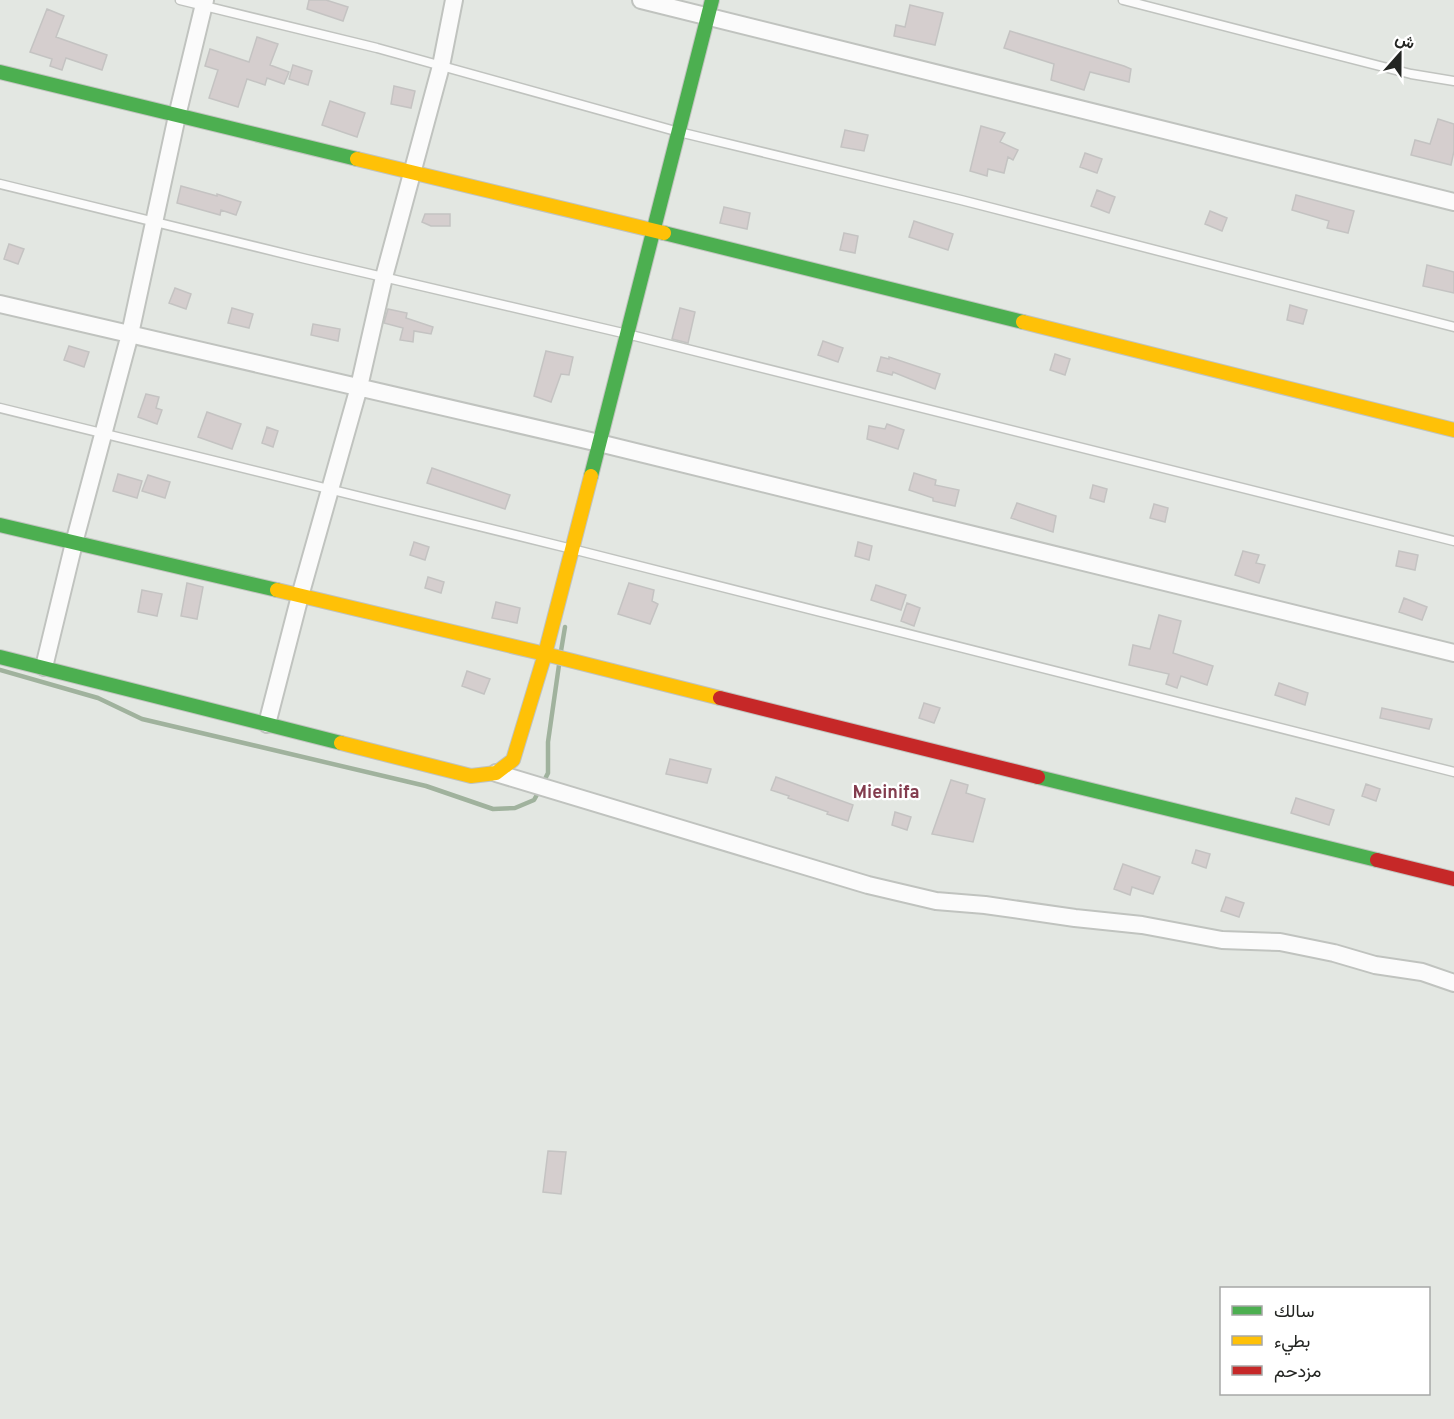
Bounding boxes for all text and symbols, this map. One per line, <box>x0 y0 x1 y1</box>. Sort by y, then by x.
north arrow <box>1370 24 1430 84</box>
text: ش <box>1392 29 1417 55</box>
district label: Mieinifa <box>852 782 920 805</box>
legend <box>1220 1287 1430 1395</box>
text: سالك <box>1274 1301 1314 1324</box>
text: بطيء <box>1274 1331 1310 1356</box>
text: مزدحم <box>1274 1361 1321 1384</box>

